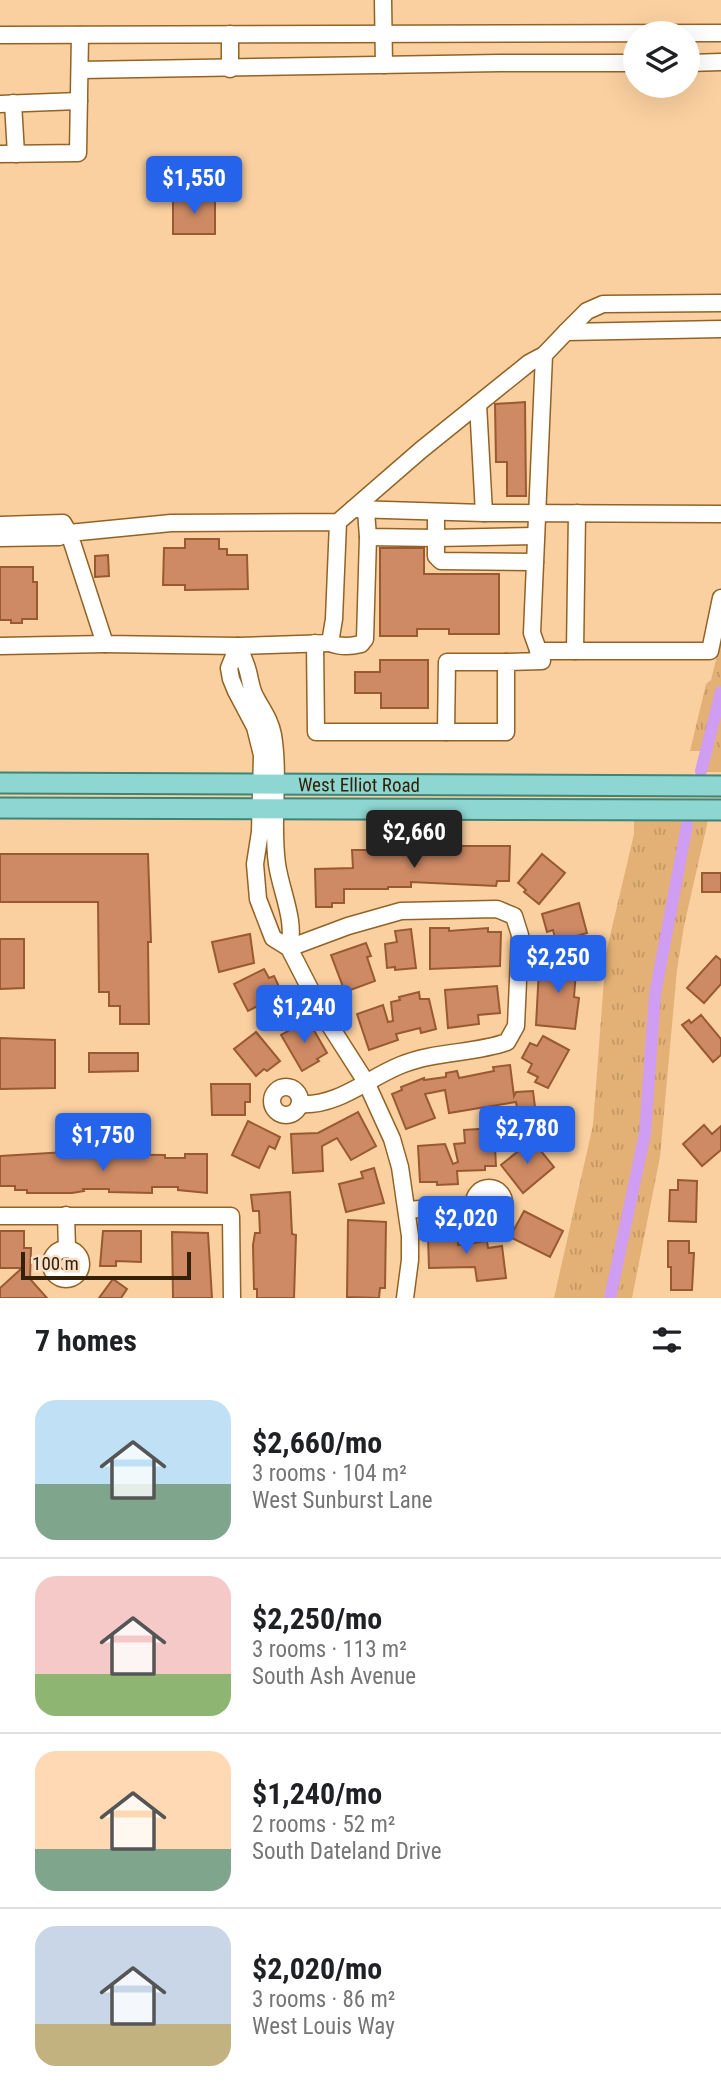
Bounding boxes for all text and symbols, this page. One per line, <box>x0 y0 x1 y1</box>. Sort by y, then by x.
map controls <box>623 21 700 98</box>
button: layers <box>623 21 700 98</box>
pin: $1,550 <box>137 156 251 216</box>
text: $1,550 <box>162 165 226 192</box>
street label: West Elliot Road <box>298 773 420 797</box>
pin: $2,660 <box>357 810 471 870</box>
text: $2,660 <box>382 819 446 846</box>
pin: $2,250 <box>501 936 615 995</box>
text: $2,250 <box>526 944 590 971</box>
pin: $1,240 <box>247 986 361 1045</box>
text: $1,240 <box>272 994 336 1021</box>
pin: $2,780 <box>470 1106 584 1166</box>
pin: $1,750 <box>46 1114 160 1173</box>
text: $2,780 <box>495 1115 559 1142</box>
text: $1,750 <box>71 1122 135 1149</box>
pin: $2,020 <box>409 1196 523 1256</box>
text: $2,020 <box>434 1205 498 1232</box>
scale bar <box>21 1249 191 1281</box>
text: 100 m <box>32 1252 79 1275</box>
icon: filters <box>648 1321 686 1359</box>
text: 7 homes <box>35 1323 137 1358</box>
text: $2,660/mo <box>252 1425 382 1460</box>
icon: home <box>91 1428 175 1512</box>
text: 3 rooms · 104 m² <box>252 1460 407 1487</box>
text: West Sunburst Lane <box>252 1487 433 1514</box>
text: $2,250/mo <box>252 1601 382 1636</box>
icon: home <box>91 1604 175 1688</box>
text: 3 rooms · 113 m² <box>252 1636 407 1663</box>
text: South Ash Avenue <box>252 1663 416 1690</box>
text: $1,240/mo <box>252 1776 382 1811</box>
icon: home <box>91 1779 175 1863</box>
text: 2 rooms · 52 m² <box>252 1811 395 1838</box>
text: South Dateland Drive <box>252 1838 442 1865</box>
text: $2,020/mo <box>252 1951 382 1986</box>
icon: home <box>91 1954 175 2038</box>
text: 3 rooms · 86 m² <box>252 1986 395 2013</box>
text: West Louis Way <box>252 2013 395 2040</box>

